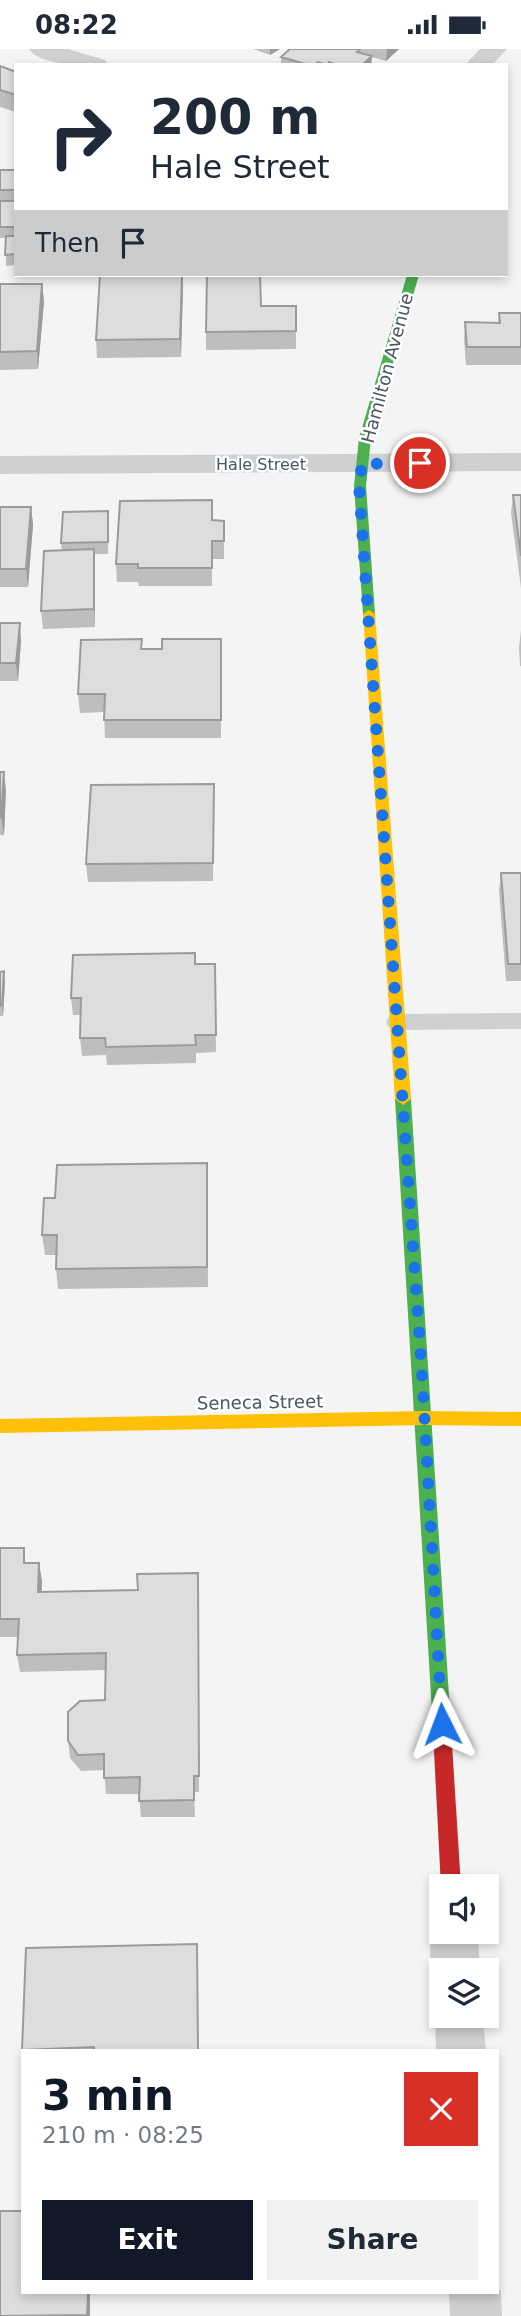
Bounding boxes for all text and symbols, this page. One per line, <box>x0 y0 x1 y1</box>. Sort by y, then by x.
text: 08:22 <box>35 10 118 40</box>
text: 200 m <box>150 89 320 146</box>
icon: right <box>35 91 126 182</box>
text: Hale Street <box>150 148 330 186</box>
icon: arrive <box>114 224 152 262</box>
text: Then <box>35 228 100 258</box>
street label: Hamilton Avenue <box>357 291 417 445</box>
pin <box>390 433 450 493</box>
icon: arrive <box>401 444 439 482</box>
street label: Hale Street <box>216 455 306 474</box>
street label: Seneca Street <box>197 1390 323 1414</box>
position arrow <box>405 1687 479 1761</box>
map controls <box>429 1874 499 2028</box>
button: sound <box>429 1874 499 1944</box>
button: layers <box>429 1958 499 2028</box>
text: 3 min <box>42 2071 174 2120</box>
button: close <box>404 2072 478 2146</box>
text: 210 m · 08:25 <box>42 2122 204 2148</box>
button: Exit <box>42 2200 253 2280</box>
button: Share <box>267 2200 478 2280</box>

